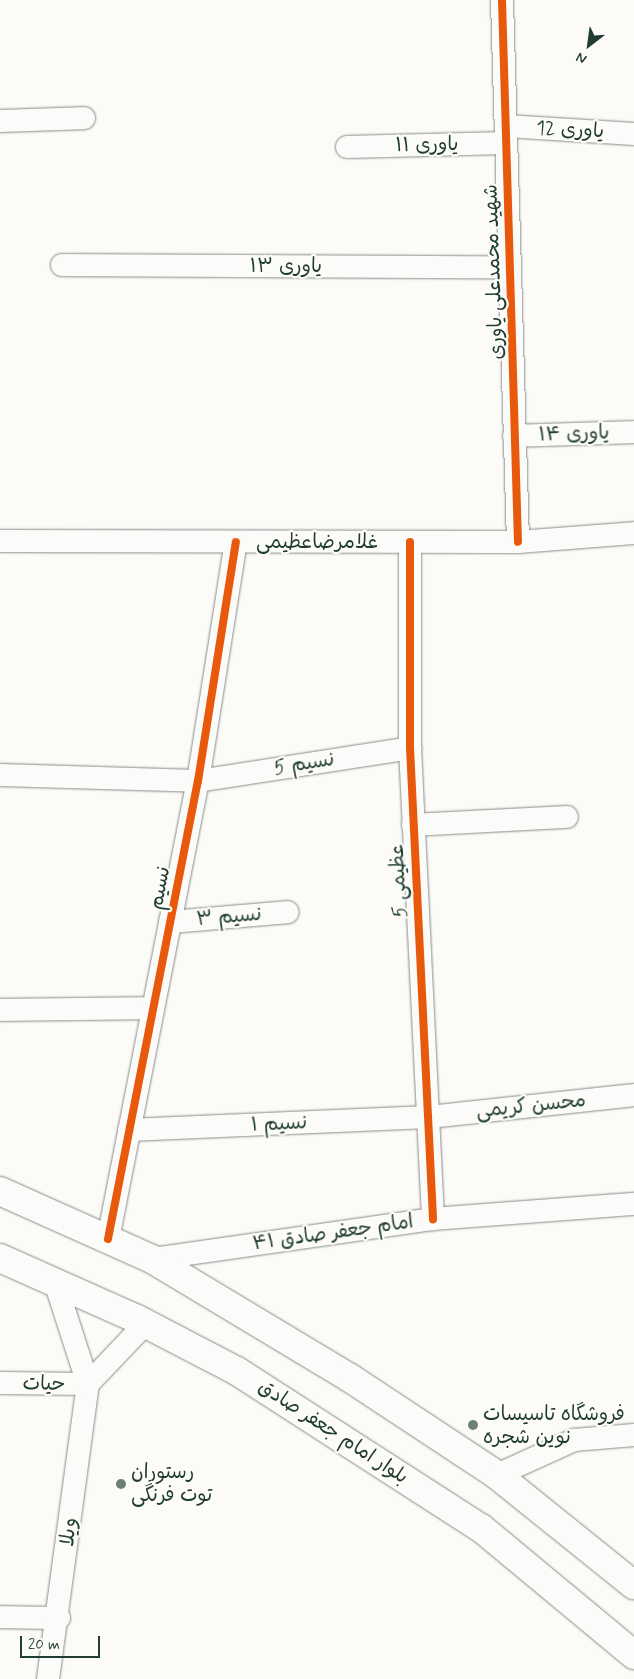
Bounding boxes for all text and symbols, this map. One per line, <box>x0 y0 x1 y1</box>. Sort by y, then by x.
north arrow <box>564 20 614 70</box>
text: N <box>573 48 590 68</box>
street label: یاوری 12 <box>535 116 605 144</box>
street label: یاوری ۱۱ <box>395 132 459 158</box>
street label: شهید محمدعلی یاوری <box>479 184 509 360</box>
street label: یاوری ۱۳ <box>250 254 322 278</box>
street label: یاوری ۱۴ <box>538 421 610 447</box>
street label: غلامرضاعظیمی <box>256 530 378 554</box>
street label: نسیم 5 <box>272 747 336 781</box>
street label: عظیمی 5 <box>385 844 413 918</box>
street label: نسیم <box>144 864 176 912</box>
street label: نسیم ۳ <box>195 902 263 932</box>
street label: محسن کریمی <box>475 1088 587 1124</box>
street label: نسیم ۱ <box>250 1111 308 1137</box>
street label: امام جعفر صادق ۴۱ <box>251 1210 415 1256</box>
street label: حیات <box>22 1372 66 1396</box>
street label: بلوار امام جعفر صادق <box>254 1375 412 1489</box>
place label: فروشگاه تاسیسات نوین شجره <box>483 1402 625 1449</box>
marker: فروشگاه تاسیسات نوین شجره <box>467 1419 479 1431</box>
place label: رستوران توت فرنگی <box>131 1460 212 1507</box>
marker: رستوران توت فرنگی <box>115 1478 127 1490</box>
street label: ویلا <box>55 1516 83 1548</box>
scale bar <box>22 1626 102 1658</box>
text: 20 m <box>28 1635 60 1655</box>

